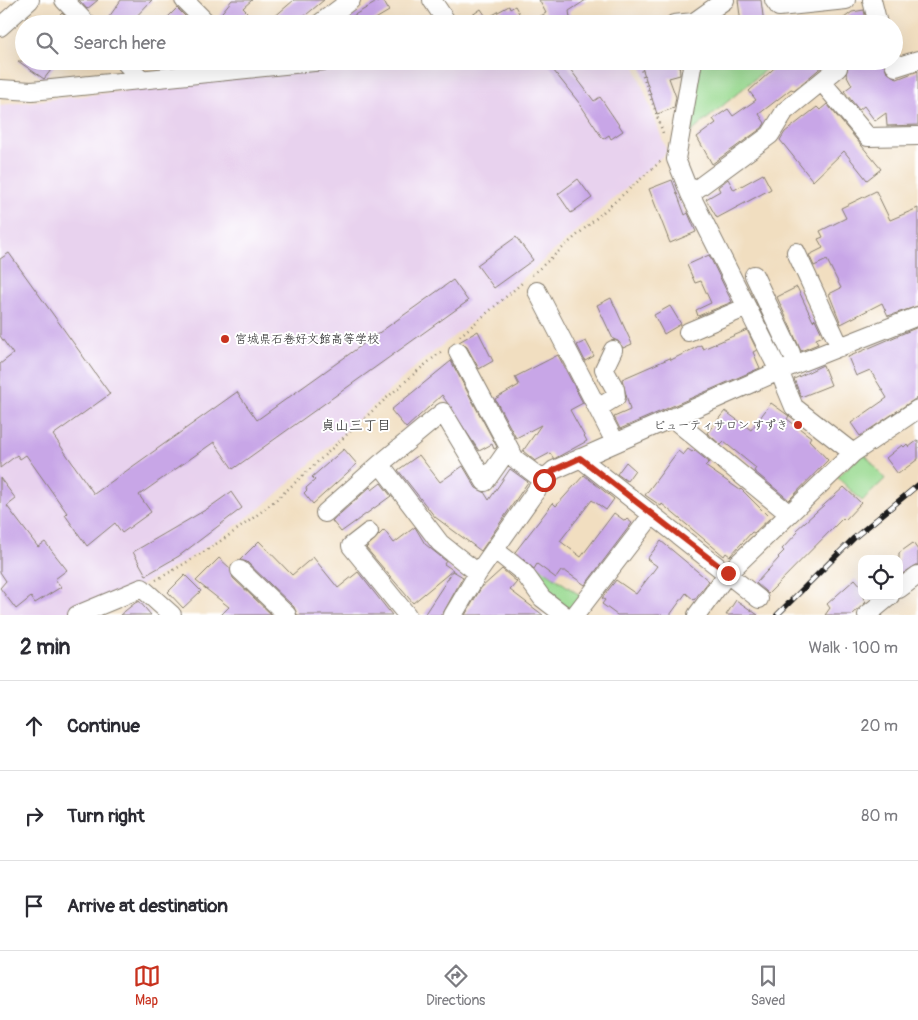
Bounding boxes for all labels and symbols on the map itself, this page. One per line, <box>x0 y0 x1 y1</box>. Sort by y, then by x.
place label: 宮城県石巻好文館高等学校 <box>235 332 379 347</box>
marker: 宮城県石巻好文館高等学校 <box>219 333 231 345</box>
district label: 貞山三丁目 <box>321 417 391 434</box>
place label: ビューティサロン すずき <box>653 418 788 433</box>
marker: ビューティサロン すずき <box>792 419 804 431</box>
route start <box>533 469 556 492</box>
route end <box>717 562 740 585</box>

